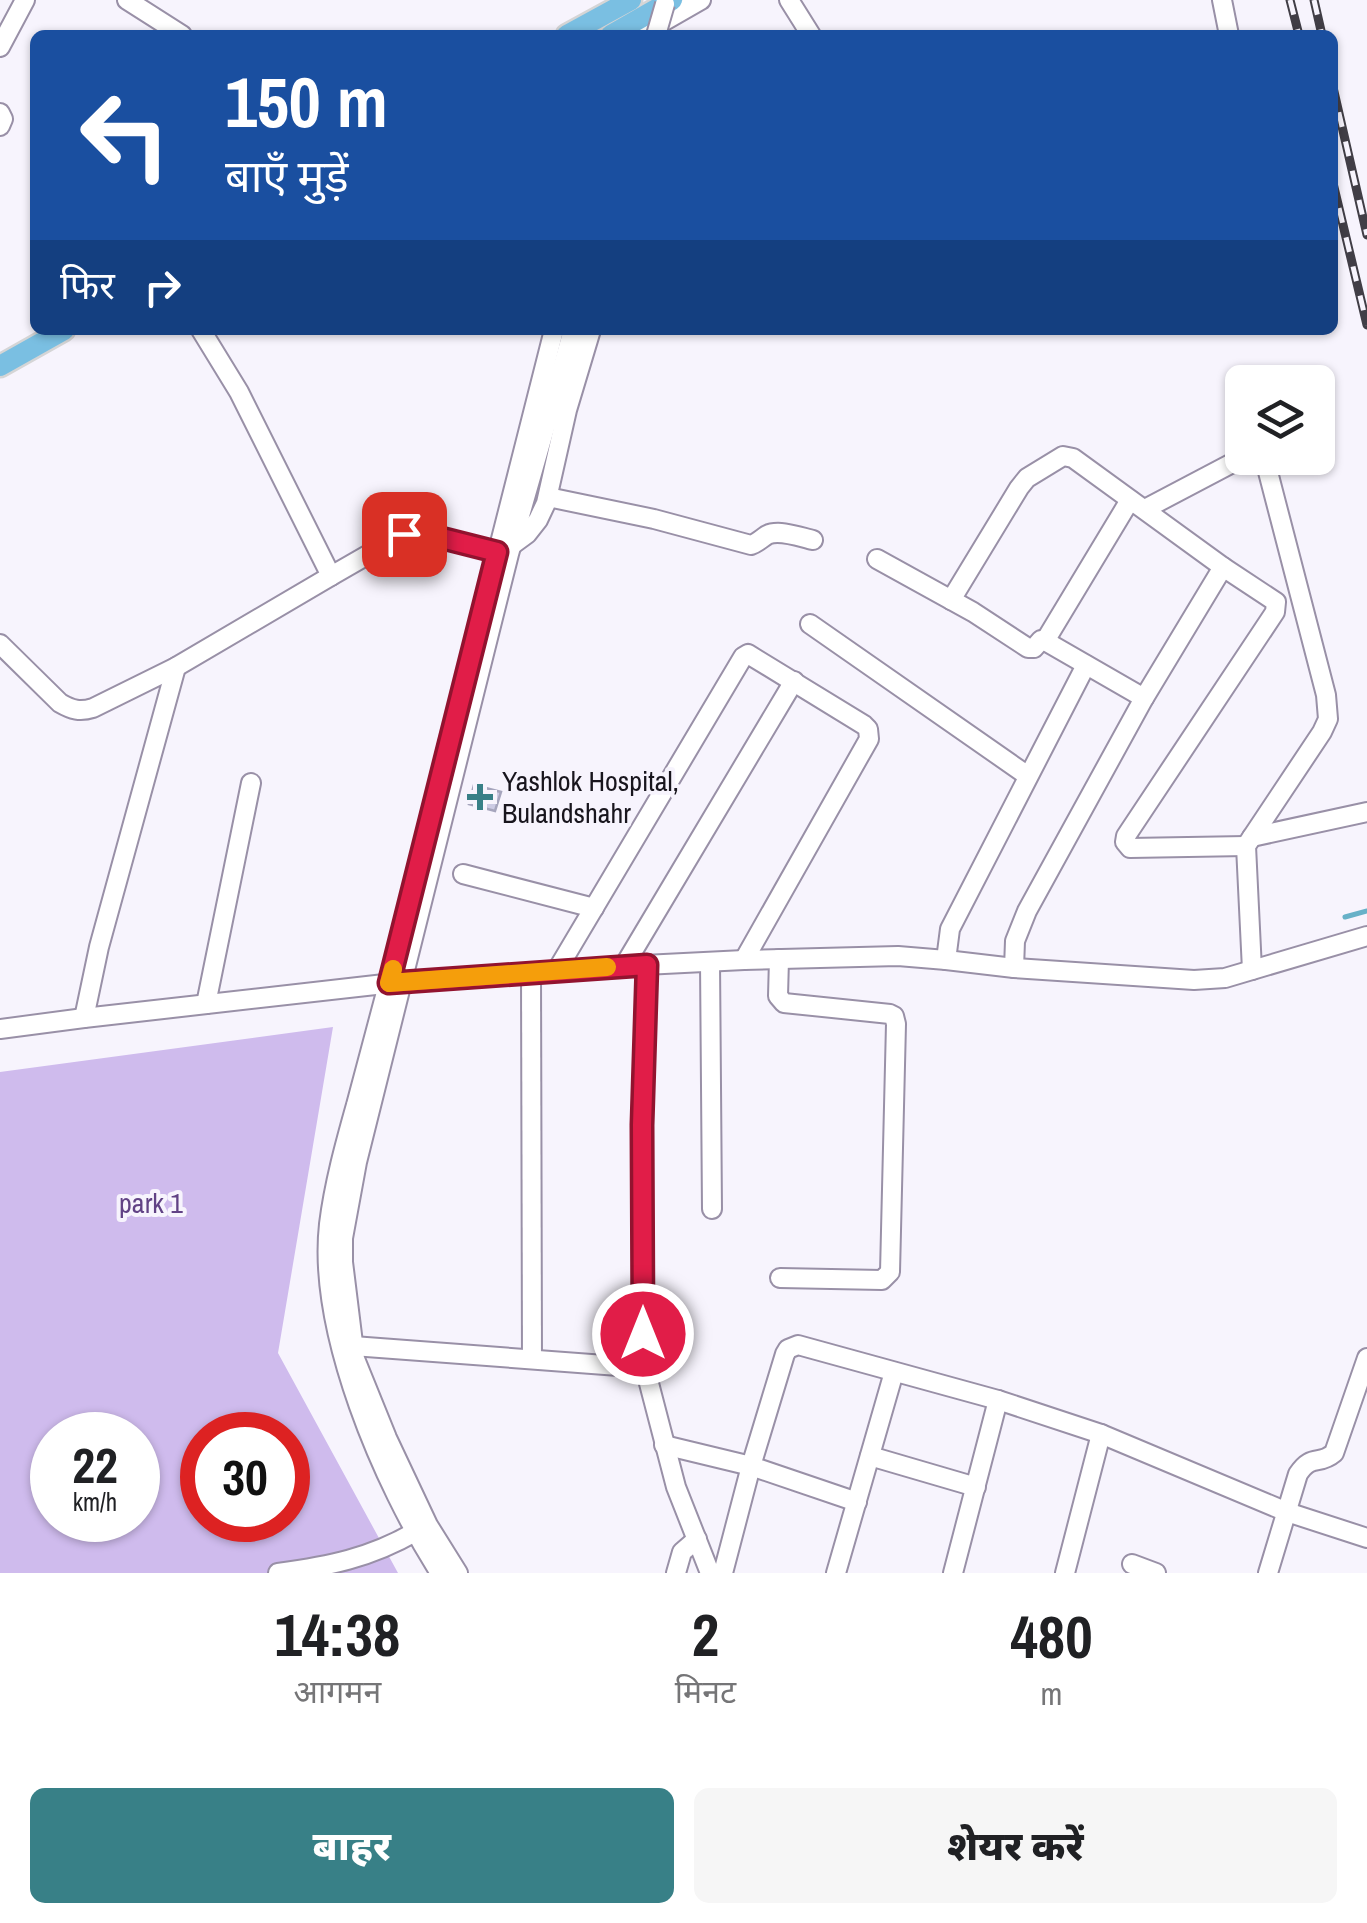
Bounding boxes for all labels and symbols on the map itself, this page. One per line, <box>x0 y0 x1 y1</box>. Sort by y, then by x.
pin <box>362 492 447 577</box>
place label: Yashlok Hospital, Bulandshahr <box>502 762 679 832</box>
marker: Yashlok Hospital, Bulandshahr <box>467 784 493 810</box>
park label: park 1 <box>119 1184 183 1222</box>
position arrow <box>591 1282 695 1386</box>
speed limit sign: 30 <box>180 1412 310 1542</box>

